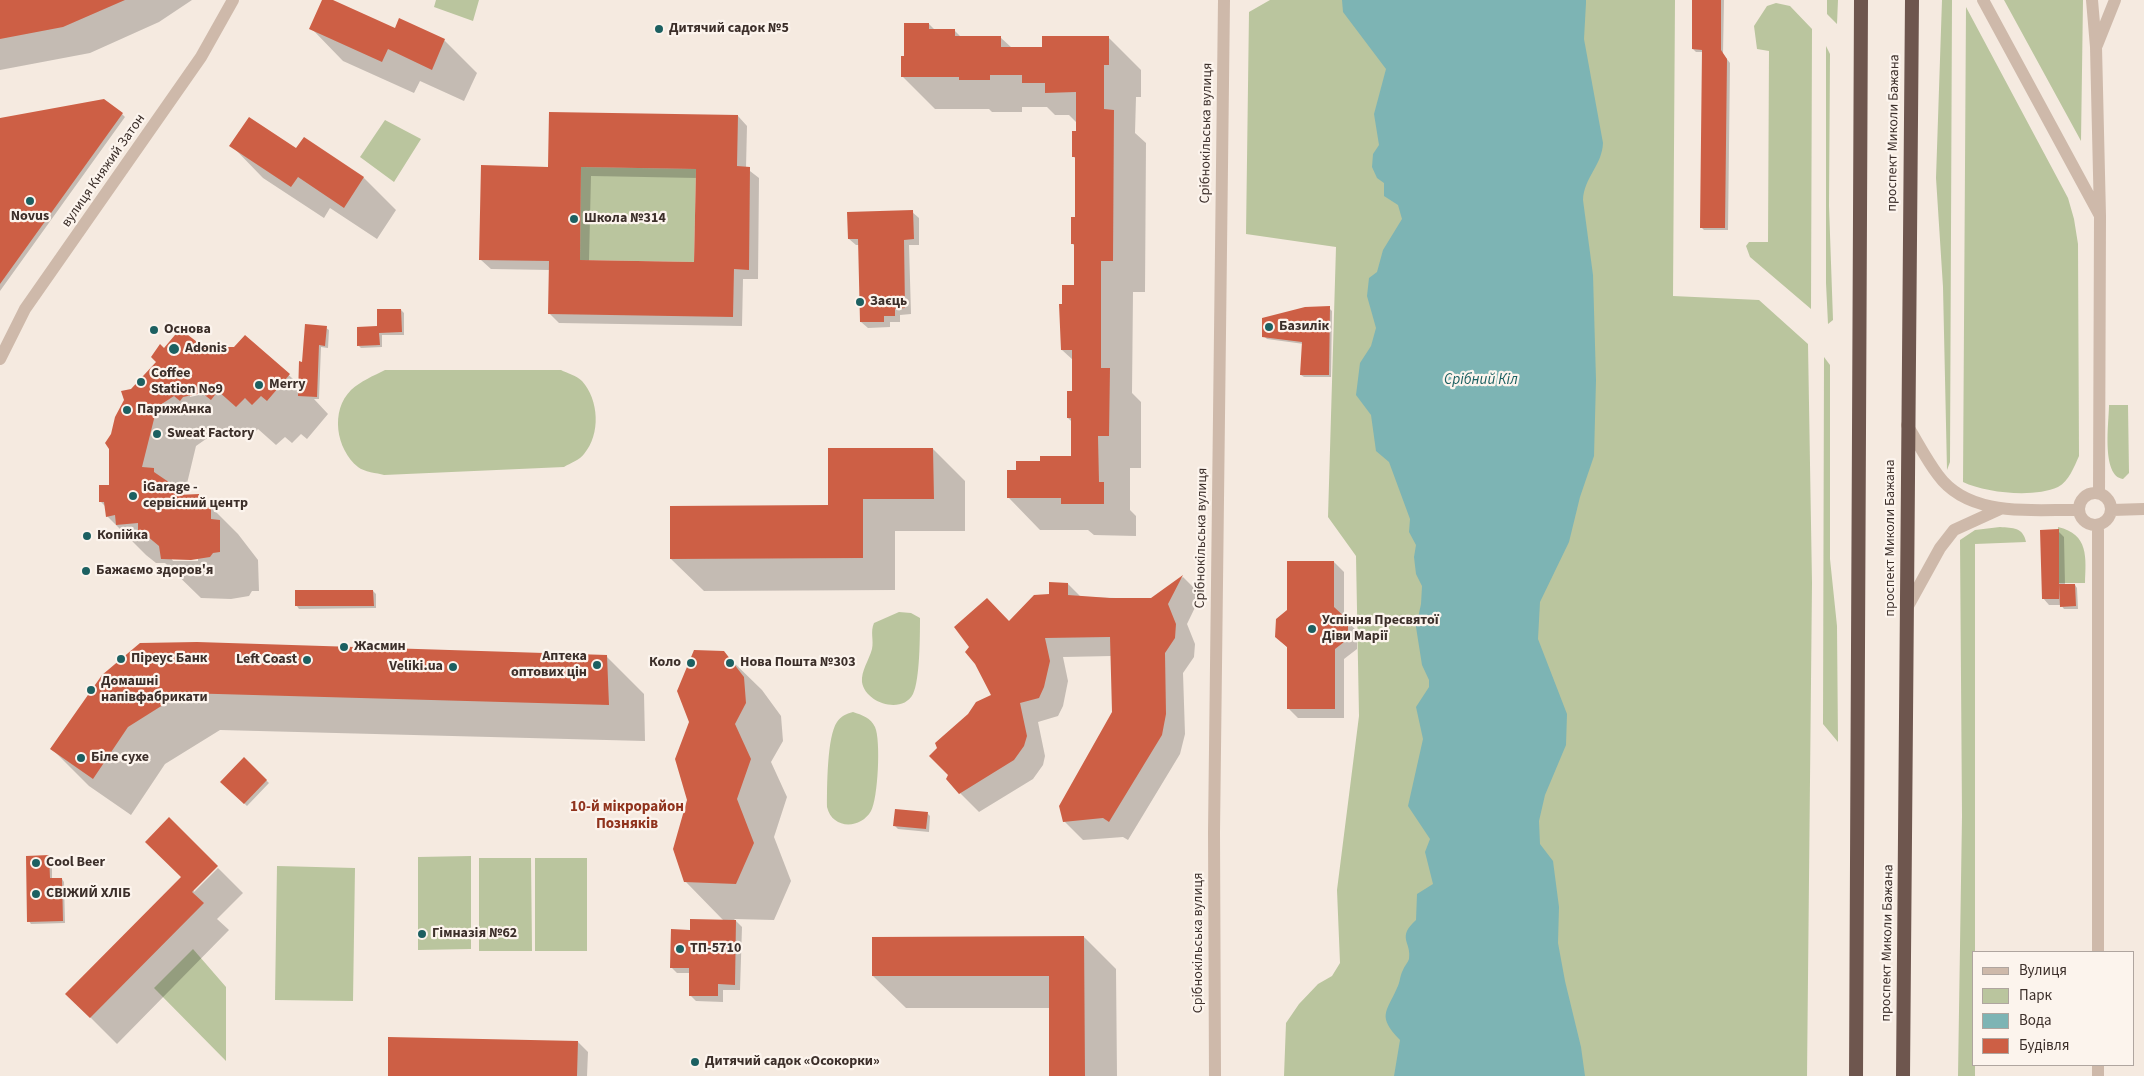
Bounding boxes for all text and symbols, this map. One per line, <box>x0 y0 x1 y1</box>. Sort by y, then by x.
place label: Дитячий садок №5 <box>669 21 789 37</box>
marker: Дитячий садок №5 <box>653 23 665 35</box>
street label: проспект Миколи Бажана <box>1884 54 1904 212</box>
street label: Срібнокільська вулиця <box>1197 63 1217 203</box>
street label: вулиця Княжий Затон <box>59 111 149 231</box>
marker: Novus <box>24 195 36 207</box>
place label: Novus <box>11 209 49 225</box>
place label: Школа №314 <box>584 211 666 227</box>
marker: Школа №314 <box>568 213 580 225</box>
place label: Заєць <box>870 294 907 310</box>
marker: Заєць <box>854 296 866 308</box>
place label: Базилік <box>1279 319 1329 335</box>
marker: Базилік <box>1263 321 1275 333</box>
place label: Основа <box>164 322 211 338</box>
marker: Основа <box>148 324 160 336</box>
place label: Adonis <box>185 341 227 357</box>
marker: Adonis <box>167 342 181 356</box>
place label: Coffee Station No9 <box>151 366 223 398</box>
water label: Срібний Кіл <box>1444 372 1518 390</box>
marker: Coffee Station No9 <box>135 376 147 388</box>
place label: Merry <box>269 377 305 393</box>
marker: Merry <box>253 379 265 391</box>
place label: ПарижАнка <box>137 402 212 418</box>
marker: ПарижАнка <box>121 404 133 416</box>
place label: Sweat Factory <box>167 426 254 442</box>
marker: Sweat Factory <box>151 428 163 440</box>
street label: проспект Миколи Бажана <box>1883 459 1899 617</box>
street label: Срібнокільська вулиця <box>1192 468 1212 608</box>
place label: iGarage - сервісний центр <box>143 480 248 512</box>
marker: iGarage - сервісний центр <box>127 490 139 502</box>
place label: Копійка <box>97 528 148 544</box>
marker: Копійка <box>81 530 93 542</box>
place label: Бажаємо здоров'я <box>96 563 213 579</box>
marker: Бажаємо здоров'я <box>80 565 92 577</box>
place label: Успіння Пресвятої Діви Марії <box>1322 613 1439 646</box>
marker: Успіння Пресвятої Діви Марії <box>1306 623 1318 635</box>
place label: Жасмин <box>354 639 406 655</box>
marker: Жасмин <box>338 641 350 653</box>
place label: Аптека оптових цін <box>511 649 587 682</box>
place label: Піреус Банк <box>131 651 207 667</box>
place label: Left Coast <box>236 652 297 668</box>
marker: Піреус Банк <box>115 653 127 665</box>
marker: Left Coast <box>301 654 313 666</box>
place label: Коло <box>649 655 681 671</box>
place label: Нова Пошта №303 <box>740 655 856 671</box>
marker: Коло <box>685 657 697 669</box>
marker: Нова Пошта №303 <box>724 657 736 669</box>
place label: Veliki.ua <box>389 659 443 675</box>
marker: Аптека оптових цін <box>591 659 603 671</box>
marker: Veliki.ua <box>447 661 459 673</box>
place label: Домашні напівфабрикати <box>101 674 208 706</box>
marker: Домашні напівфабрикати <box>85 684 97 696</box>
place label: Біле сухе <box>91 750 149 766</box>
marker: Біле сухе <box>75 752 87 764</box>
district label: 10-й мікрорайон Позняків <box>570 799 684 834</box>
place label: Cool Beer <box>46 855 105 871</box>
marker: Cool Beer <box>30 857 42 869</box>
street label: проспект Миколи Бажана <box>1878 864 1898 1022</box>
street label: Срібнокільська вулиця <box>1191 873 1207 1013</box>
place label: СВІЖИЙ ХЛІБ <box>46 886 131 902</box>
marker: СВІЖИЙ ХЛІБ <box>30 888 42 900</box>
place label: Гімназія №62 <box>432 926 517 942</box>
marker: Гімназія №62 <box>416 928 428 940</box>
place label: ТП-5710 <box>690 941 741 957</box>
marker: ТП-5710 <box>674 943 686 955</box>
legend <box>1972 951 2134 1066</box>
text: Вулиця <box>2019 960 2067 981</box>
text: Парк <box>2019 985 2052 1006</box>
text: Вода <box>2019 1010 2052 1031</box>
text: Будівля <box>2019 1035 2069 1056</box>
place label: Дитячий садок «Осокорки» <box>705 1054 880 1070</box>
marker: Дитячий садок «Осокорки» <box>689 1056 701 1068</box>

